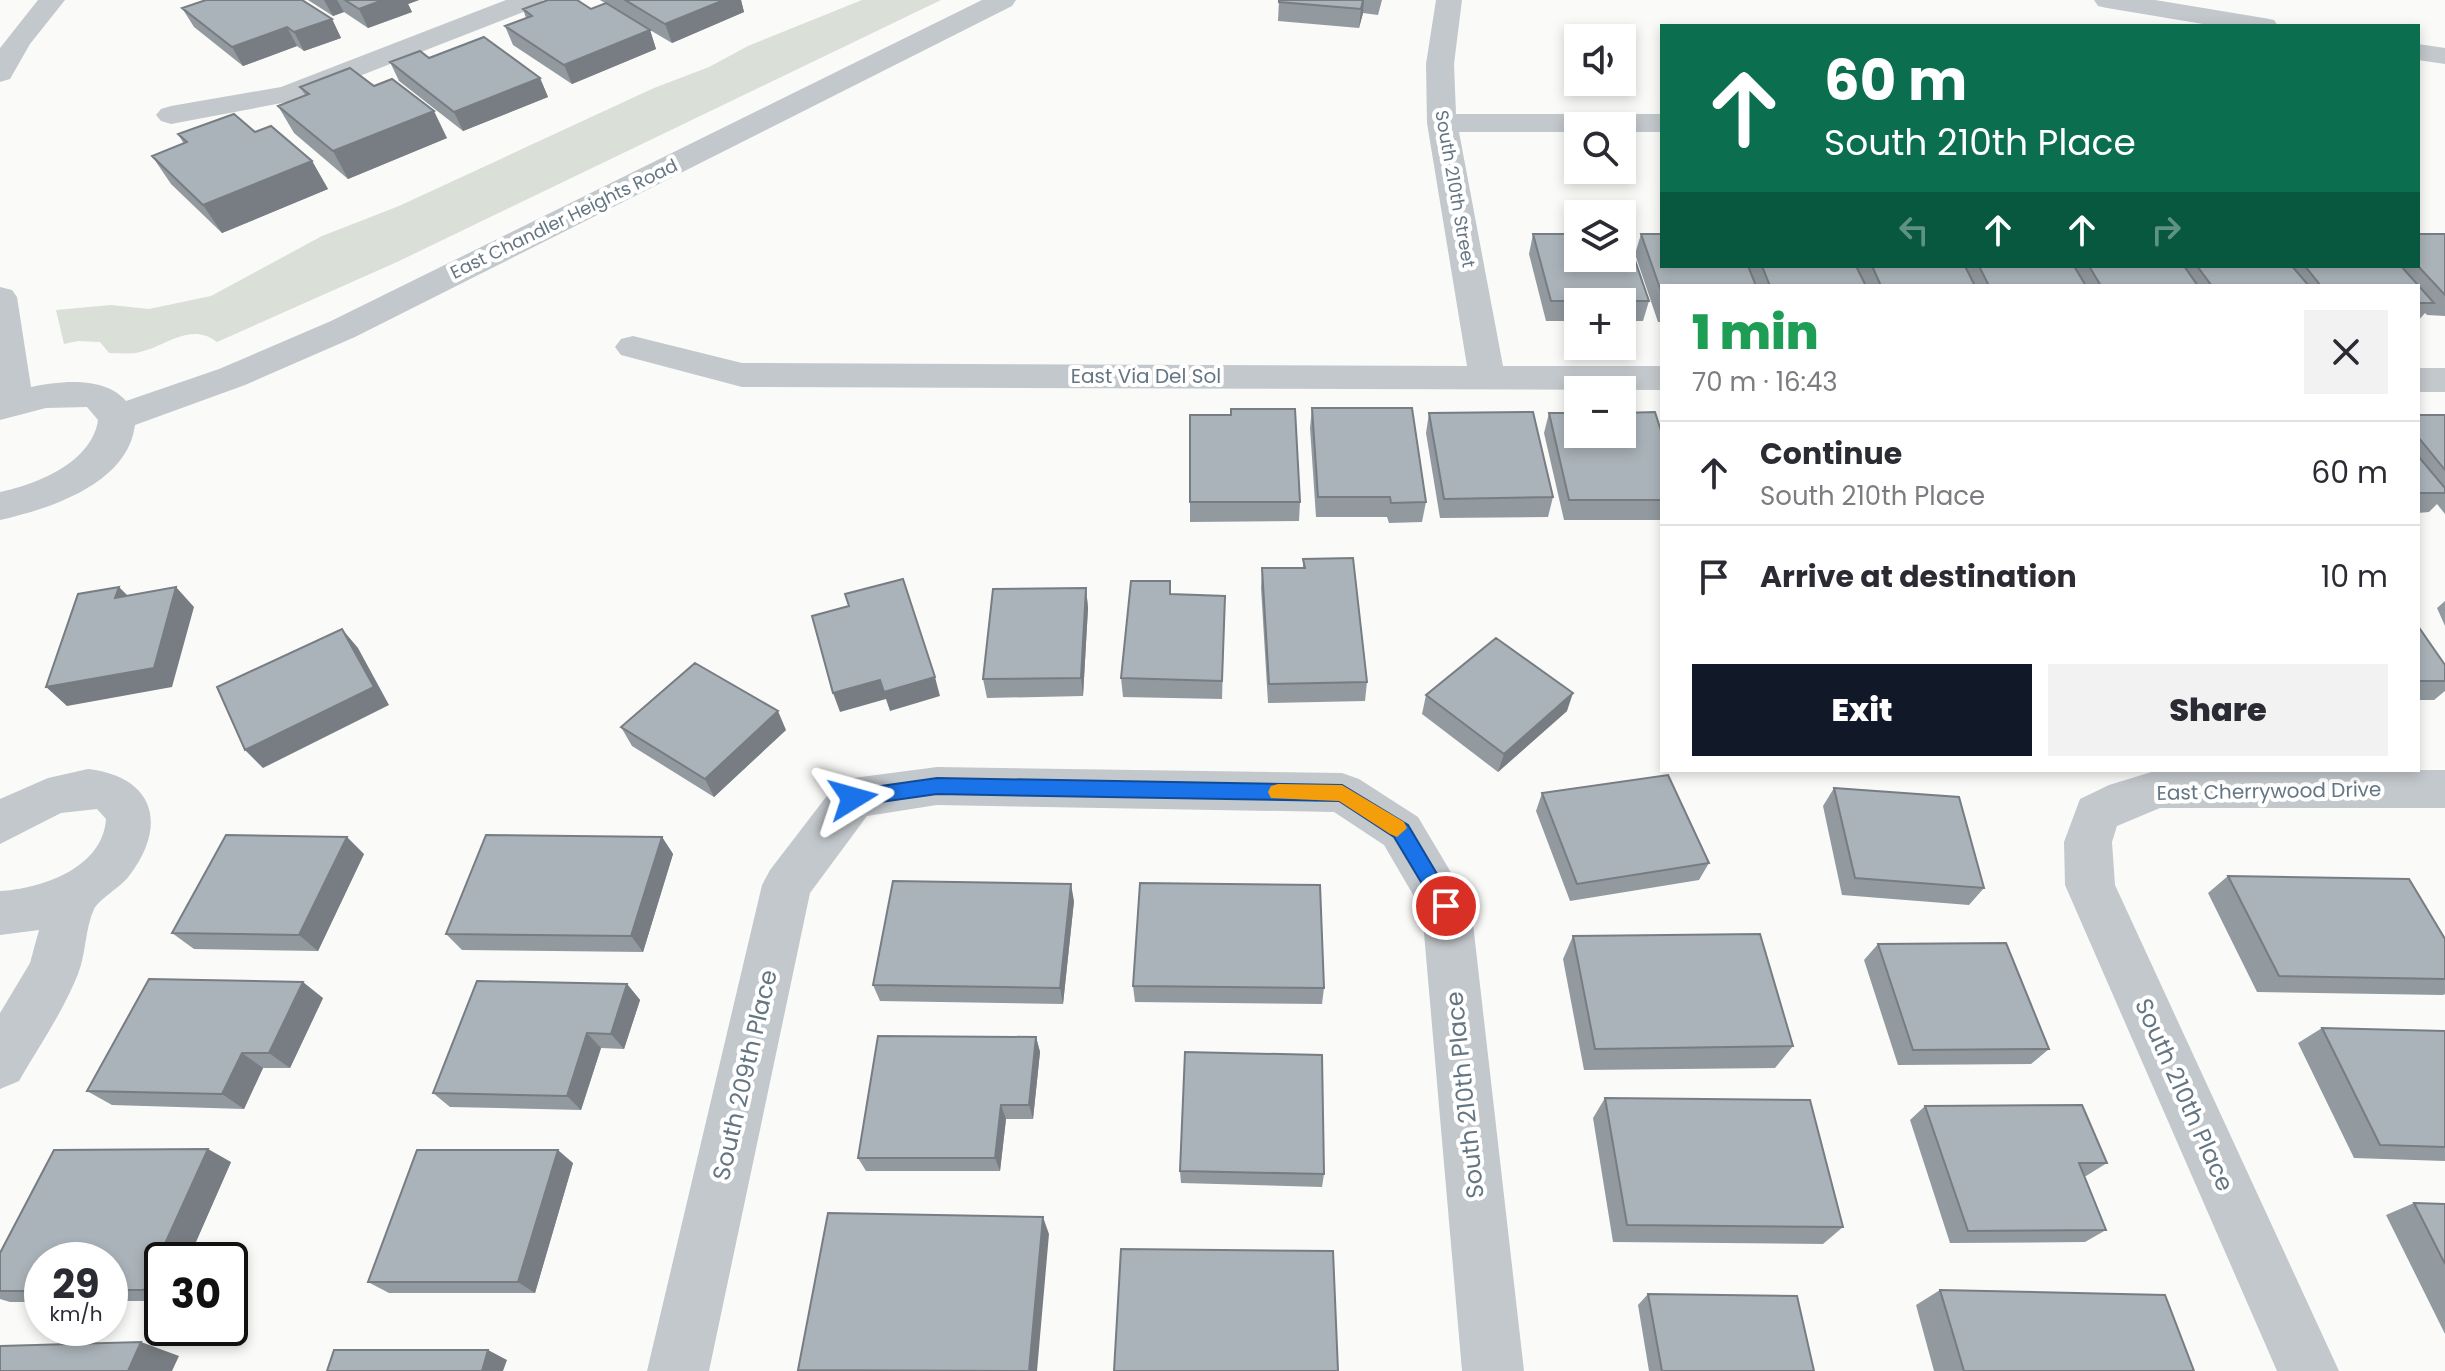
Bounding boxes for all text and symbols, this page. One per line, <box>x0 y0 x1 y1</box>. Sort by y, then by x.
map controls <box>1564 24 1636 448</box>
button: sound <box>1564 24 1636 96</box>
text: 60 m <box>1824 41 1967 120</box>
icon: ahead <box>1692 56 1796 160</box>
street label: South 210th Street <box>1429 108 1482 270</box>
button: search <box>1564 112 1636 184</box>
text: South 210th Place <box>1824 117 2136 168</box>
street label: East Chandler Heights Road <box>446 153 682 285</box>
button: layers <box>1564 200 1636 272</box>
icon: left <box>1892 208 1936 252</box>
icon: ahead <box>1976 208 2020 252</box>
icon: ahead <box>2060 208 2104 252</box>
icon: right <box>2144 208 2188 252</box>
button: + <box>1564 288 1636 360</box>
text: 1 min <box>1692 299 1819 366</box>
button: close <box>2304 310 2388 394</box>
street label: East Via Del Sol <box>1071 362 1221 390</box>
text: 70 m · 16:43 <box>1692 364 1838 400</box>
button: − <box>1564 376 1636 448</box>
text: Continue <box>1760 432 1902 475</box>
icon: ahead <box>1692 451 1736 495</box>
text: 60 m <box>2311 451 2388 494</box>
text: South 210th Place <box>1760 478 1985 514</box>
icon: arrive <box>1692 555 1736 599</box>
text: Arrive at destination <box>1760 555 2077 598</box>
text: 10 m <box>2321 555 2388 598</box>
button: Exit <box>1692 664 2032 756</box>
button: Share <box>2048 664 2388 756</box>
position arrow <box>811 756 895 840</box>
street label: East Cherrywood Drive <box>2156 775 2382 807</box>
pin <box>1412 872 1480 940</box>
icon: arrive <box>1424 884 1468 928</box>
street label: South 209th Place <box>704 966 785 1183</box>
street label: South 210th Place <box>1437 990 1492 1200</box>
street label: South 210th Place <box>2127 993 2242 1196</box>
speed limit sign: 30 <box>144 1242 248 1346</box>
text: 29 <box>52 1256 100 1312</box>
text: km/h <box>49 1300 103 1328</box>

